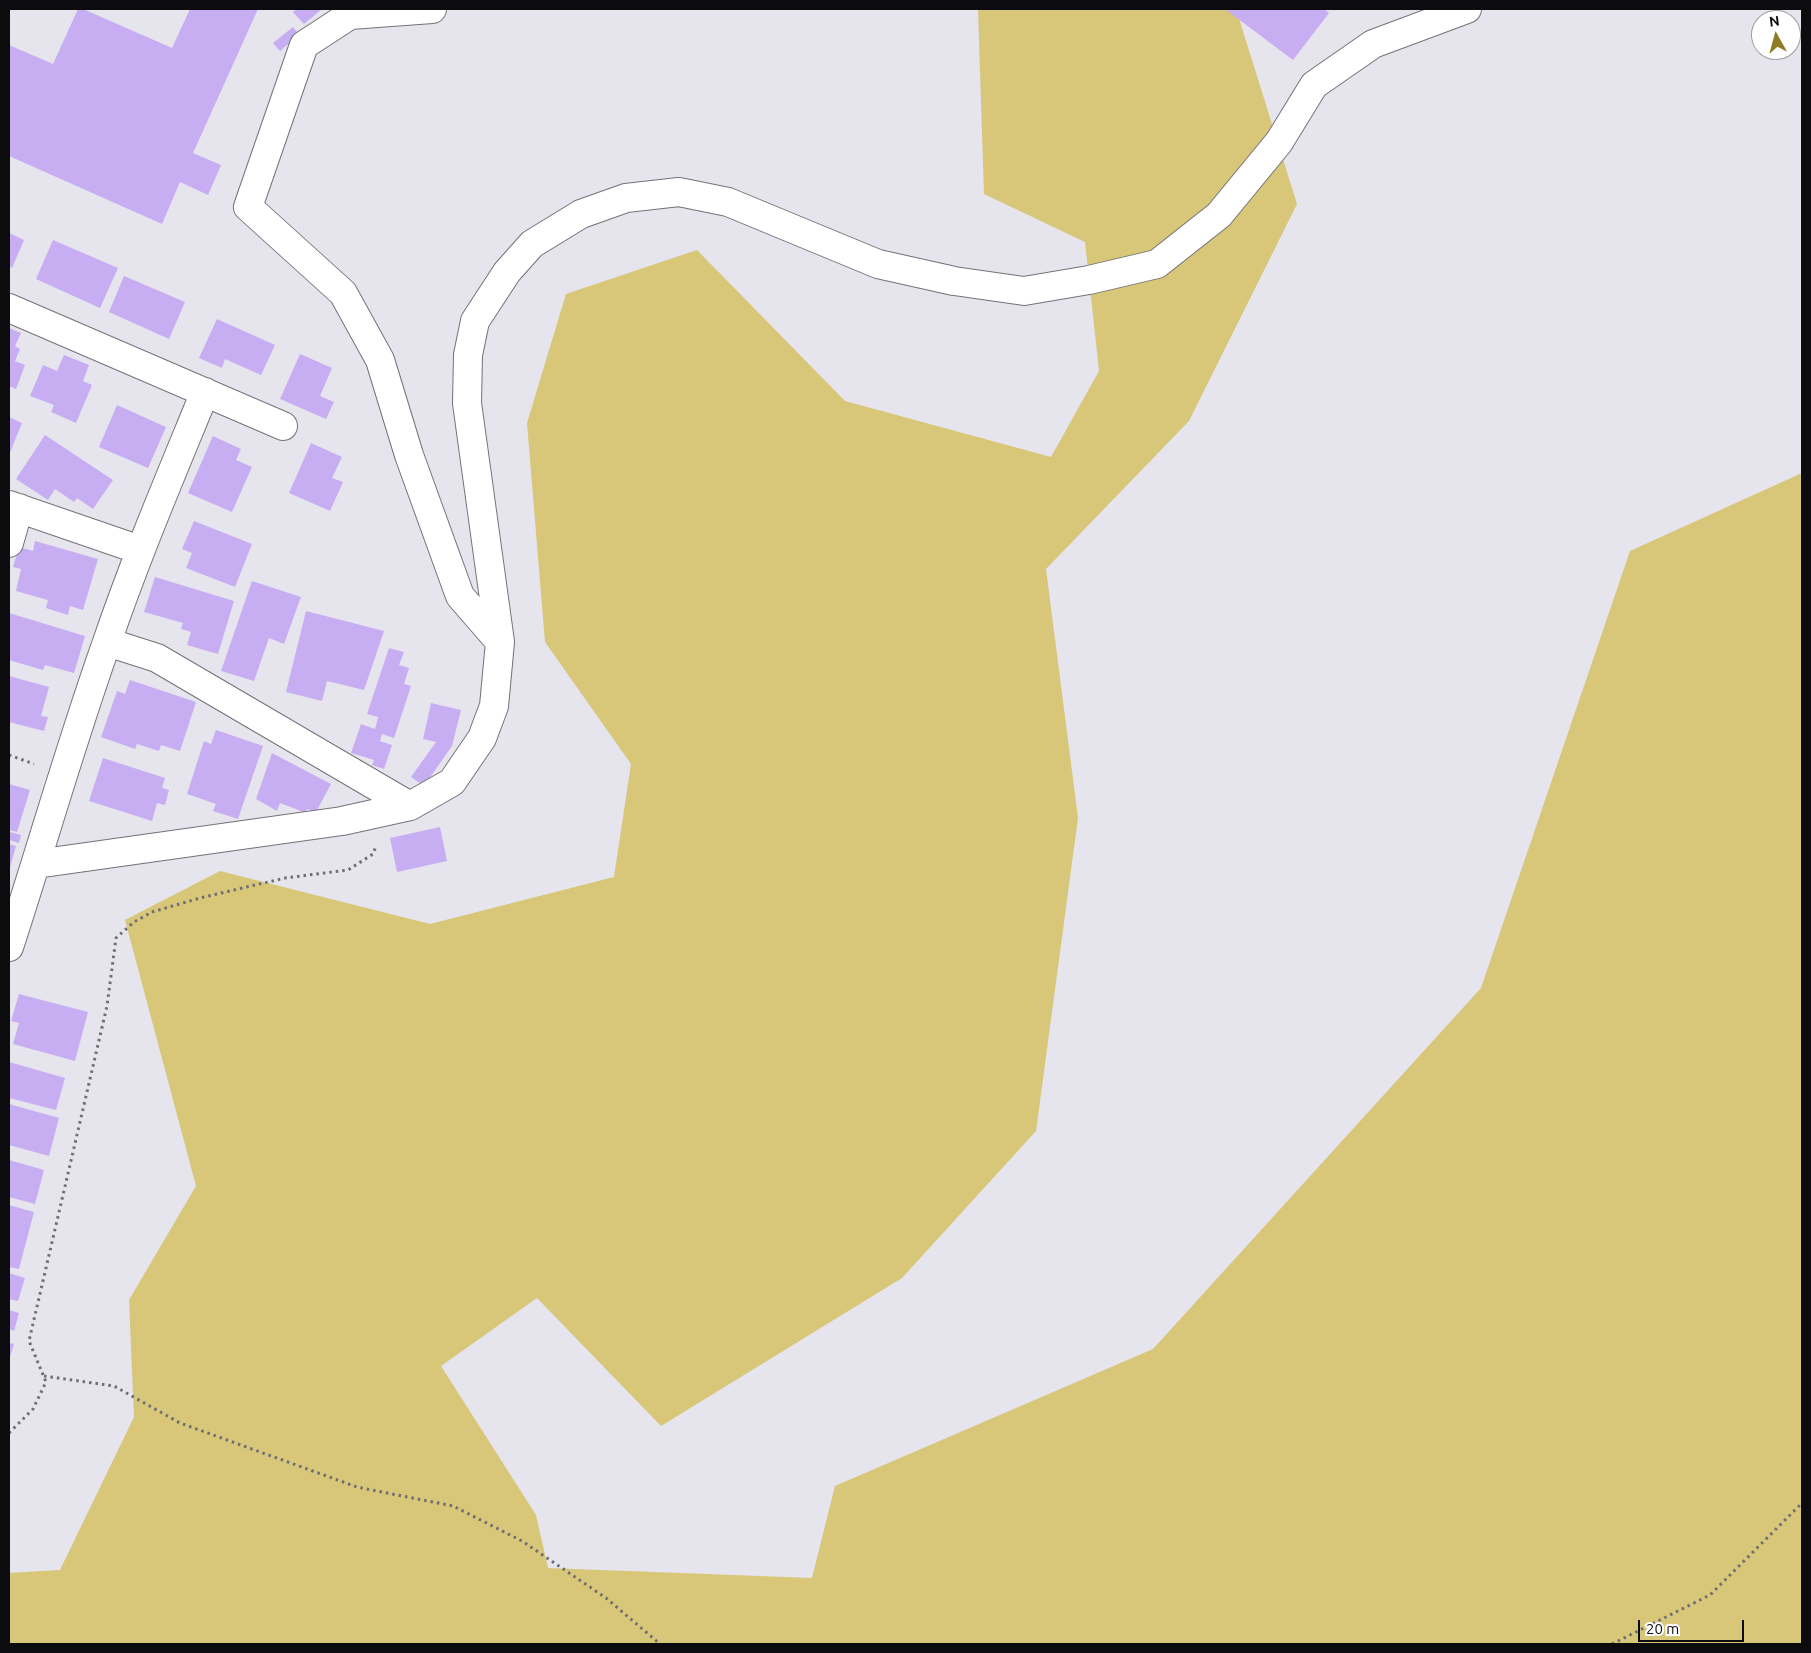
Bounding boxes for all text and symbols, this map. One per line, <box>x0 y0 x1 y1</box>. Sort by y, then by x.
north arrow <box>1751 10 1801 60</box>
text: N <box>1768 13 1780 30</box>
scale bar <box>1641 1610 1747 1642</box>
text: 20 m <box>1646 1620 1679 1637</box>

